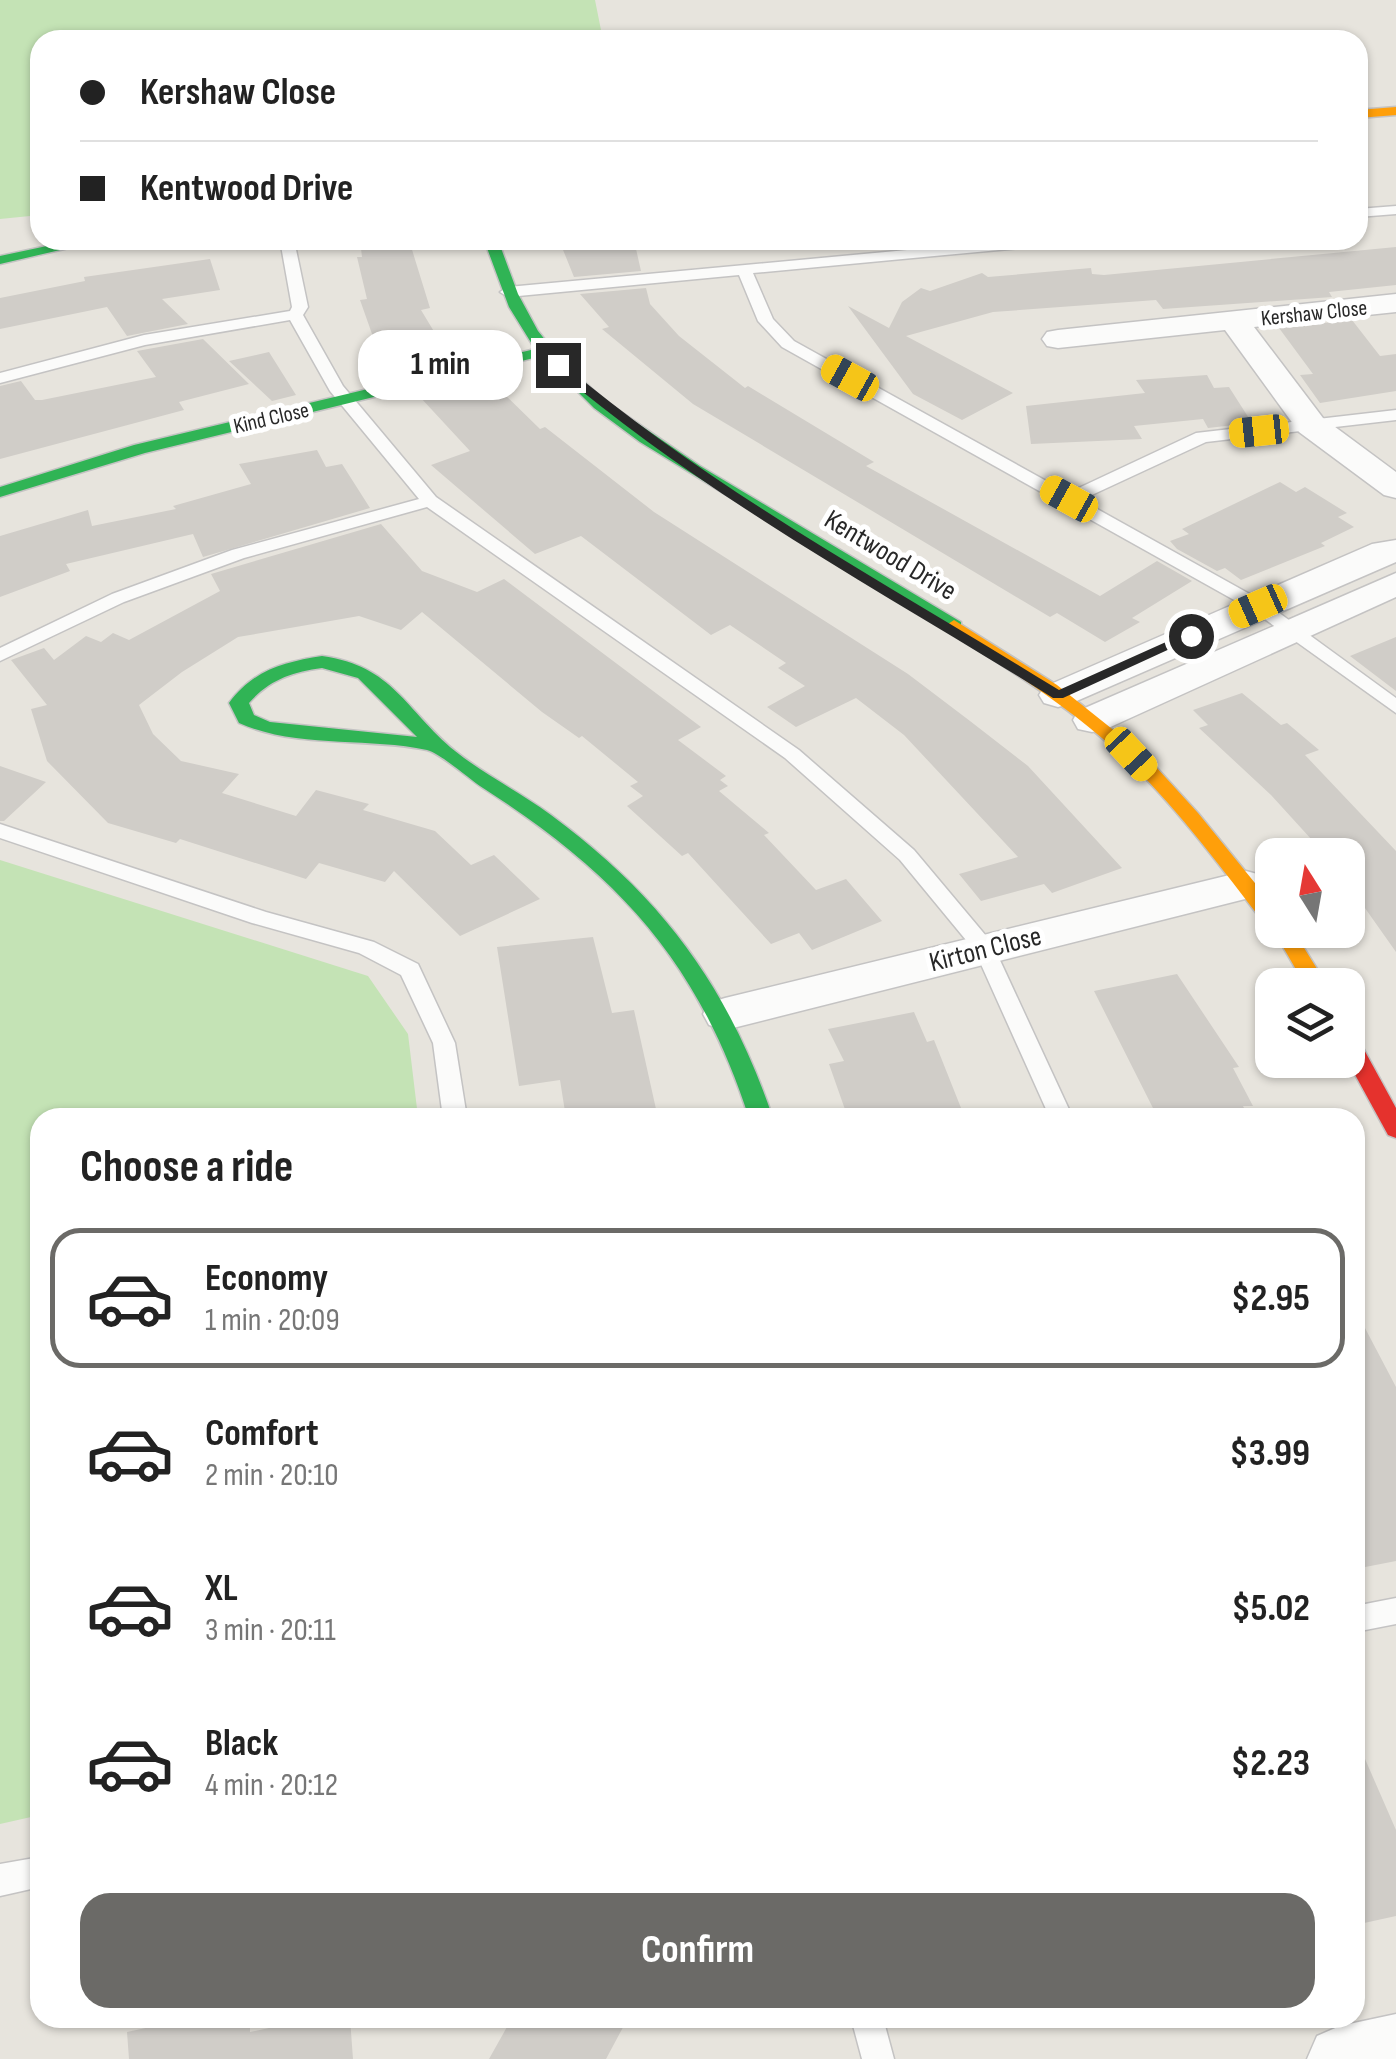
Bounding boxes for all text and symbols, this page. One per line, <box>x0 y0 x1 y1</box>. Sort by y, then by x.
text: Kershaw Close <box>140 70 336 115</box>
text: Kentwood Drive <box>140 166 353 211</box>
street label: Kershaw Close <box>1260 294 1369 332</box>
callout: 1 min <box>358 330 523 400</box>
route end <box>536 343 581 388</box>
text: 1 min <box>411 345 470 384</box>
car <box>816 350 884 406</box>
street label: Kind Close <box>231 397 312 440</box>
car <box>1228 413 1290 449</box>
car <box>1035 471 1103 527</box>
street label: Kentwood Drive <box>818 503 962 608</box>
car <box>1224 580 1292 632</box>
route start <box>1169 614 1214 659</box>
car <box>1100 722 1162 786</box>
north arrow <box>1255 838 1365 948</box>
map controls <box>1255 838 1365 1078</box>
street label: Kirton Close <box>926 920 1045 979</box>
button: layers <box>1255 968 1365 1078</box>
text: Choose a ride <box>80 1140 293 1195</box>
icon: car <box>85 1253 175 1343</box>
text: Economy <box>205 1256 328 1301</box>
text: $2.95 <box>1231 1276 1310 1321</box>
text: 1 min · 20:09 <box>205 1301 340 1340</box>
icon: car <box>85 1408 175 1498</box>
text: Comfort <box>205 1411 319 1456</box>
text: $3.99 <box>1229 1431 1310 1476</box>
text: 2 min · 20:10 <box>205 1456 339 1495</box>
icon: car <box>85 1563 175 1653</box>
text: XL <box>205 1566 238 1611</box>
text: $5.02 <box>1231 1586 1310 1631</box>
text: 3 min · 20:11 <box>205 1611 336 1650</box>
icon: car <box>85 1718 175 1808</box>
text: Black <box>205 1721 278 1766</box>
text: $2.23 <box>1231 1741 1310 1786</box>
text: 4 min · 20:12 <box>205 1766 338 1805</box>
button: Confirm <box>80 1893 1315 2008</box>

